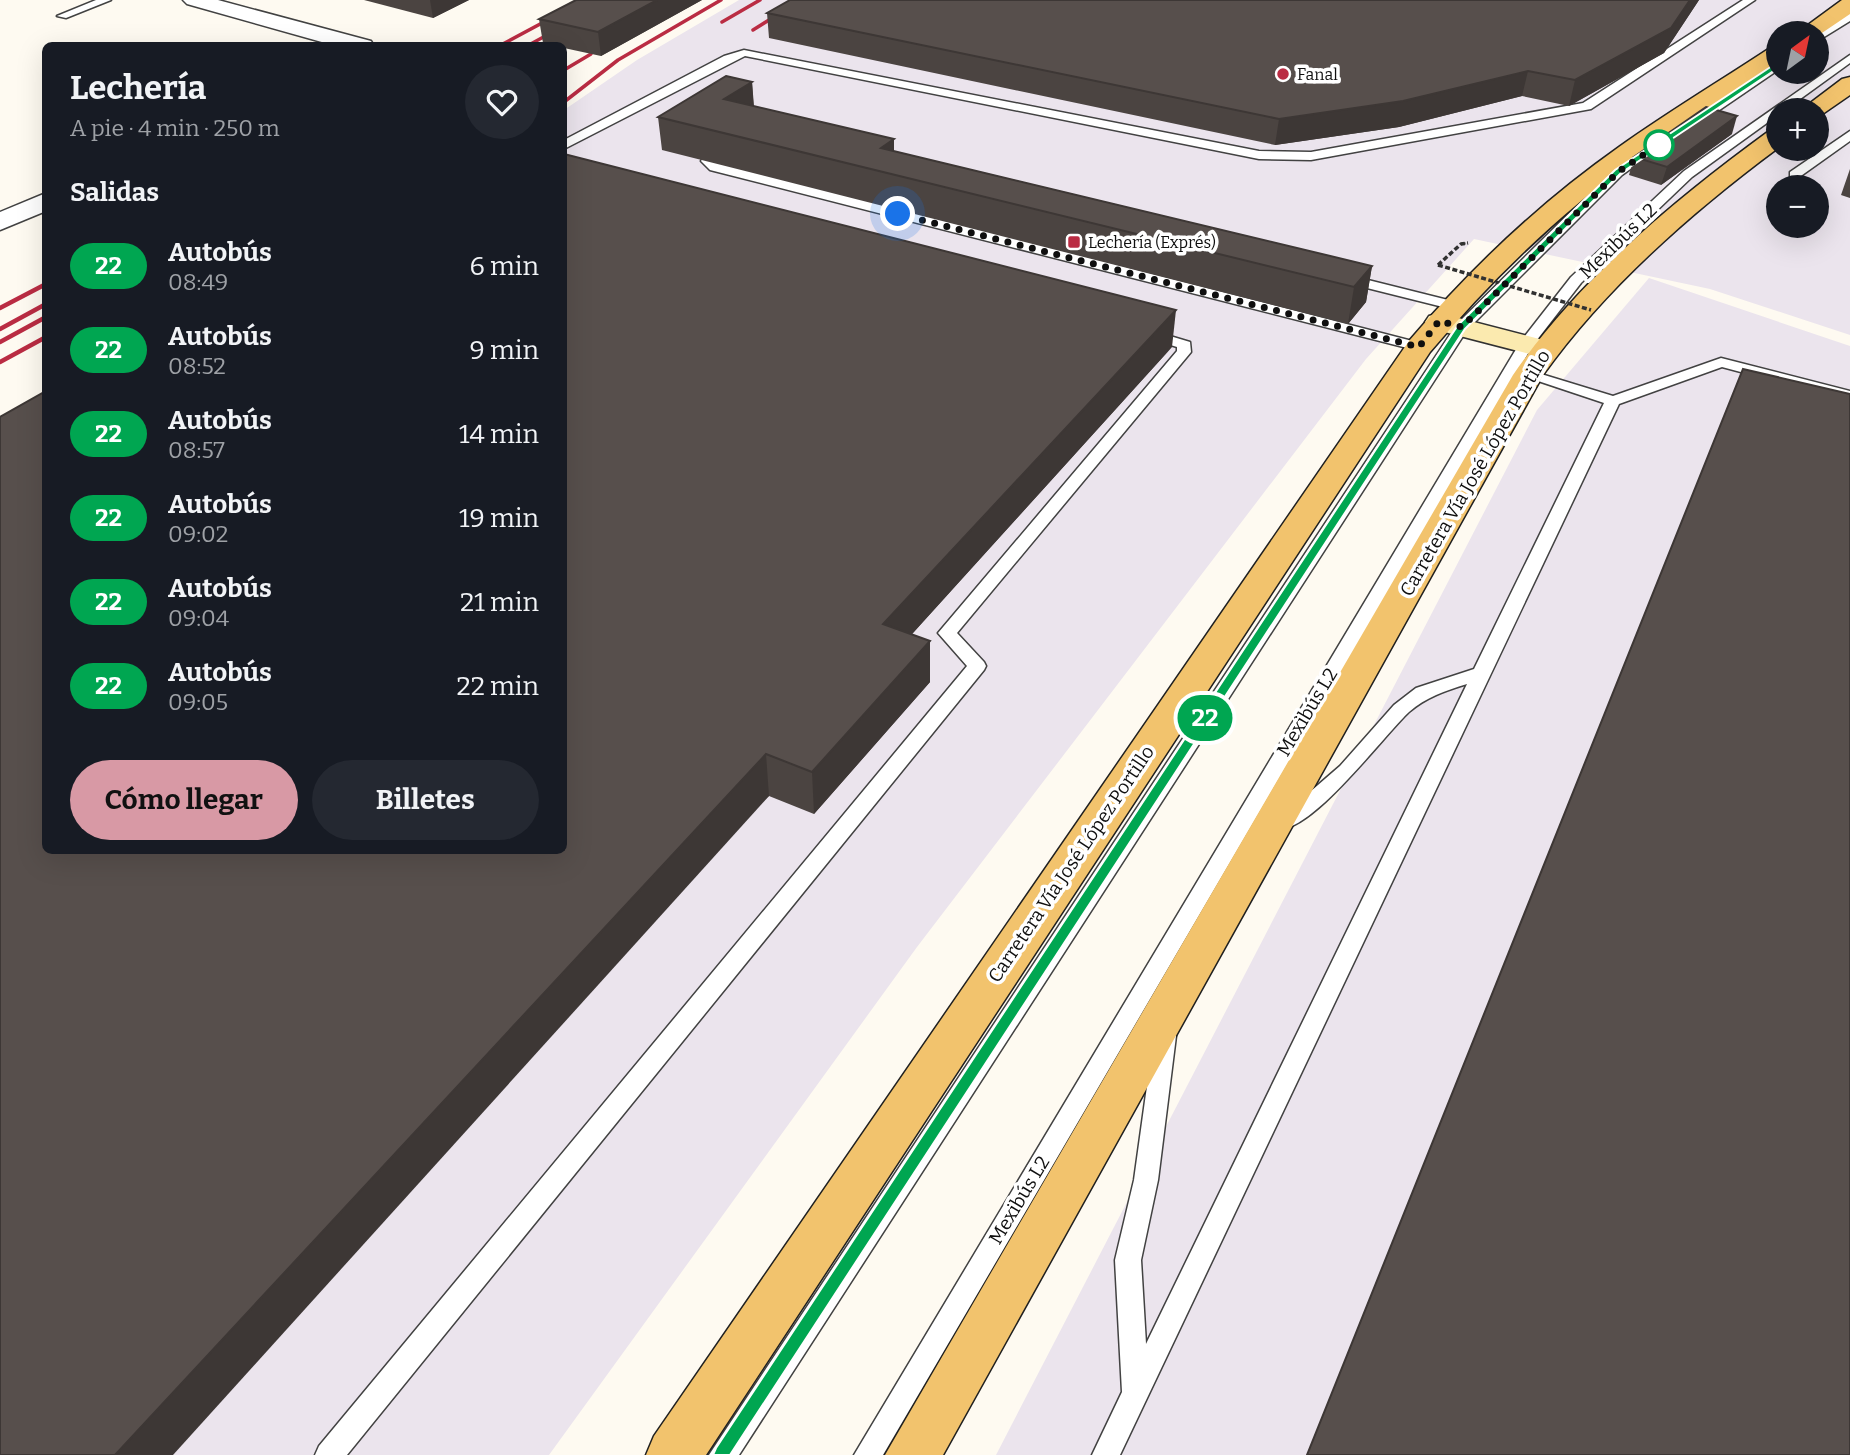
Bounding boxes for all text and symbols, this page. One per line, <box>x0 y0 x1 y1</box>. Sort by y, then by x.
north arrow <box>1766 21 1829 84</box>
map controls <box>1766 21 1829 238</box>
button: heart <box>465 65 539 139</box>
place label: Fanal <box>1297 65 1338 84</box>
marker: Fanal <box>1275 66 1291 82</box>
text: Lechería <box>70 68 206 108</box>
button: + <box>1766 98 1829 161</box>
text: A pie · 4 min · 250 m <box>70 114 280 142</box>
unlabelled marker <box>1644 130 1674 160</box>
button: − <box>1766 175 1829 238</box>
text: Salidas <box>70 177 159 208</box>
your location <box>880 196 915 231</box>
street label: Mexibús L2 <box>1574 198 1662 284</box>
place label: Lechería (Exprés) <box>1088 233 1216 252</box>
marker: Lechería (Exprés) <box>1066 234 1082 250</box>
text: Autobús <box>168 237 272 268</box>
text: 6 min <box>470 251 539 282</box>
text: 22 <box>95 252 122 280</box>
text: 08:49 <box>168 268 228 296</box>
text: Autobús <box>168 321 272 352</box>
text: 9 min <box>470 335 539 366</box>
text: 22 <box>95 336 122 364</box>
street label: Carretera Vía José López Portillo <box>1395 346 1555 600</box>
text: 08:52 <box>168 352 226 380</box>
text: Autobús <box>168 405 272 436</box>
text: 14 min <box>459 419 539 450</box>
text: 22 <box>95 420 122 448</box>
text: 08:57 <box>168 436 225 464</box>
text: Autobús <box>168 489 272 520</box>
text: 19 min <box>459 503 539 534</box>
text: 22 <box>95 504 122 532</box>
text: 09:02 <box>168 520 228 548</box>
text: Autobús <box>168 573 272 604</box>
text: 21 min <box>460 587 539 618</box>
text: 22 <box>95 588 122 616</box>
text: 09:04 <box>168 604 229 632</box>
text: Autobús <box>168 657 272 688</box>
street label: Mexibús L2 <box>1272 664 1342 760</box>
text: 22 min <box>457 671 539 702</box>
text: 22 <box>95 672 122 700</box>
text: 09:05 <box>168 688 228 716</box>
line badge: 22 <box>1174 695 1236 741</box>
text: 22 <box>1191 704 1219 732</box>
street label: Carretera Vía José López Portillo <box>983 741 1159 987</box>
button: Cómo llegar <box>70 760 298 840</box>
button: Billetes <box>312 760 539 840</box>
street label: Mexibús L2 <box>984 1152 1054 1248</box>

